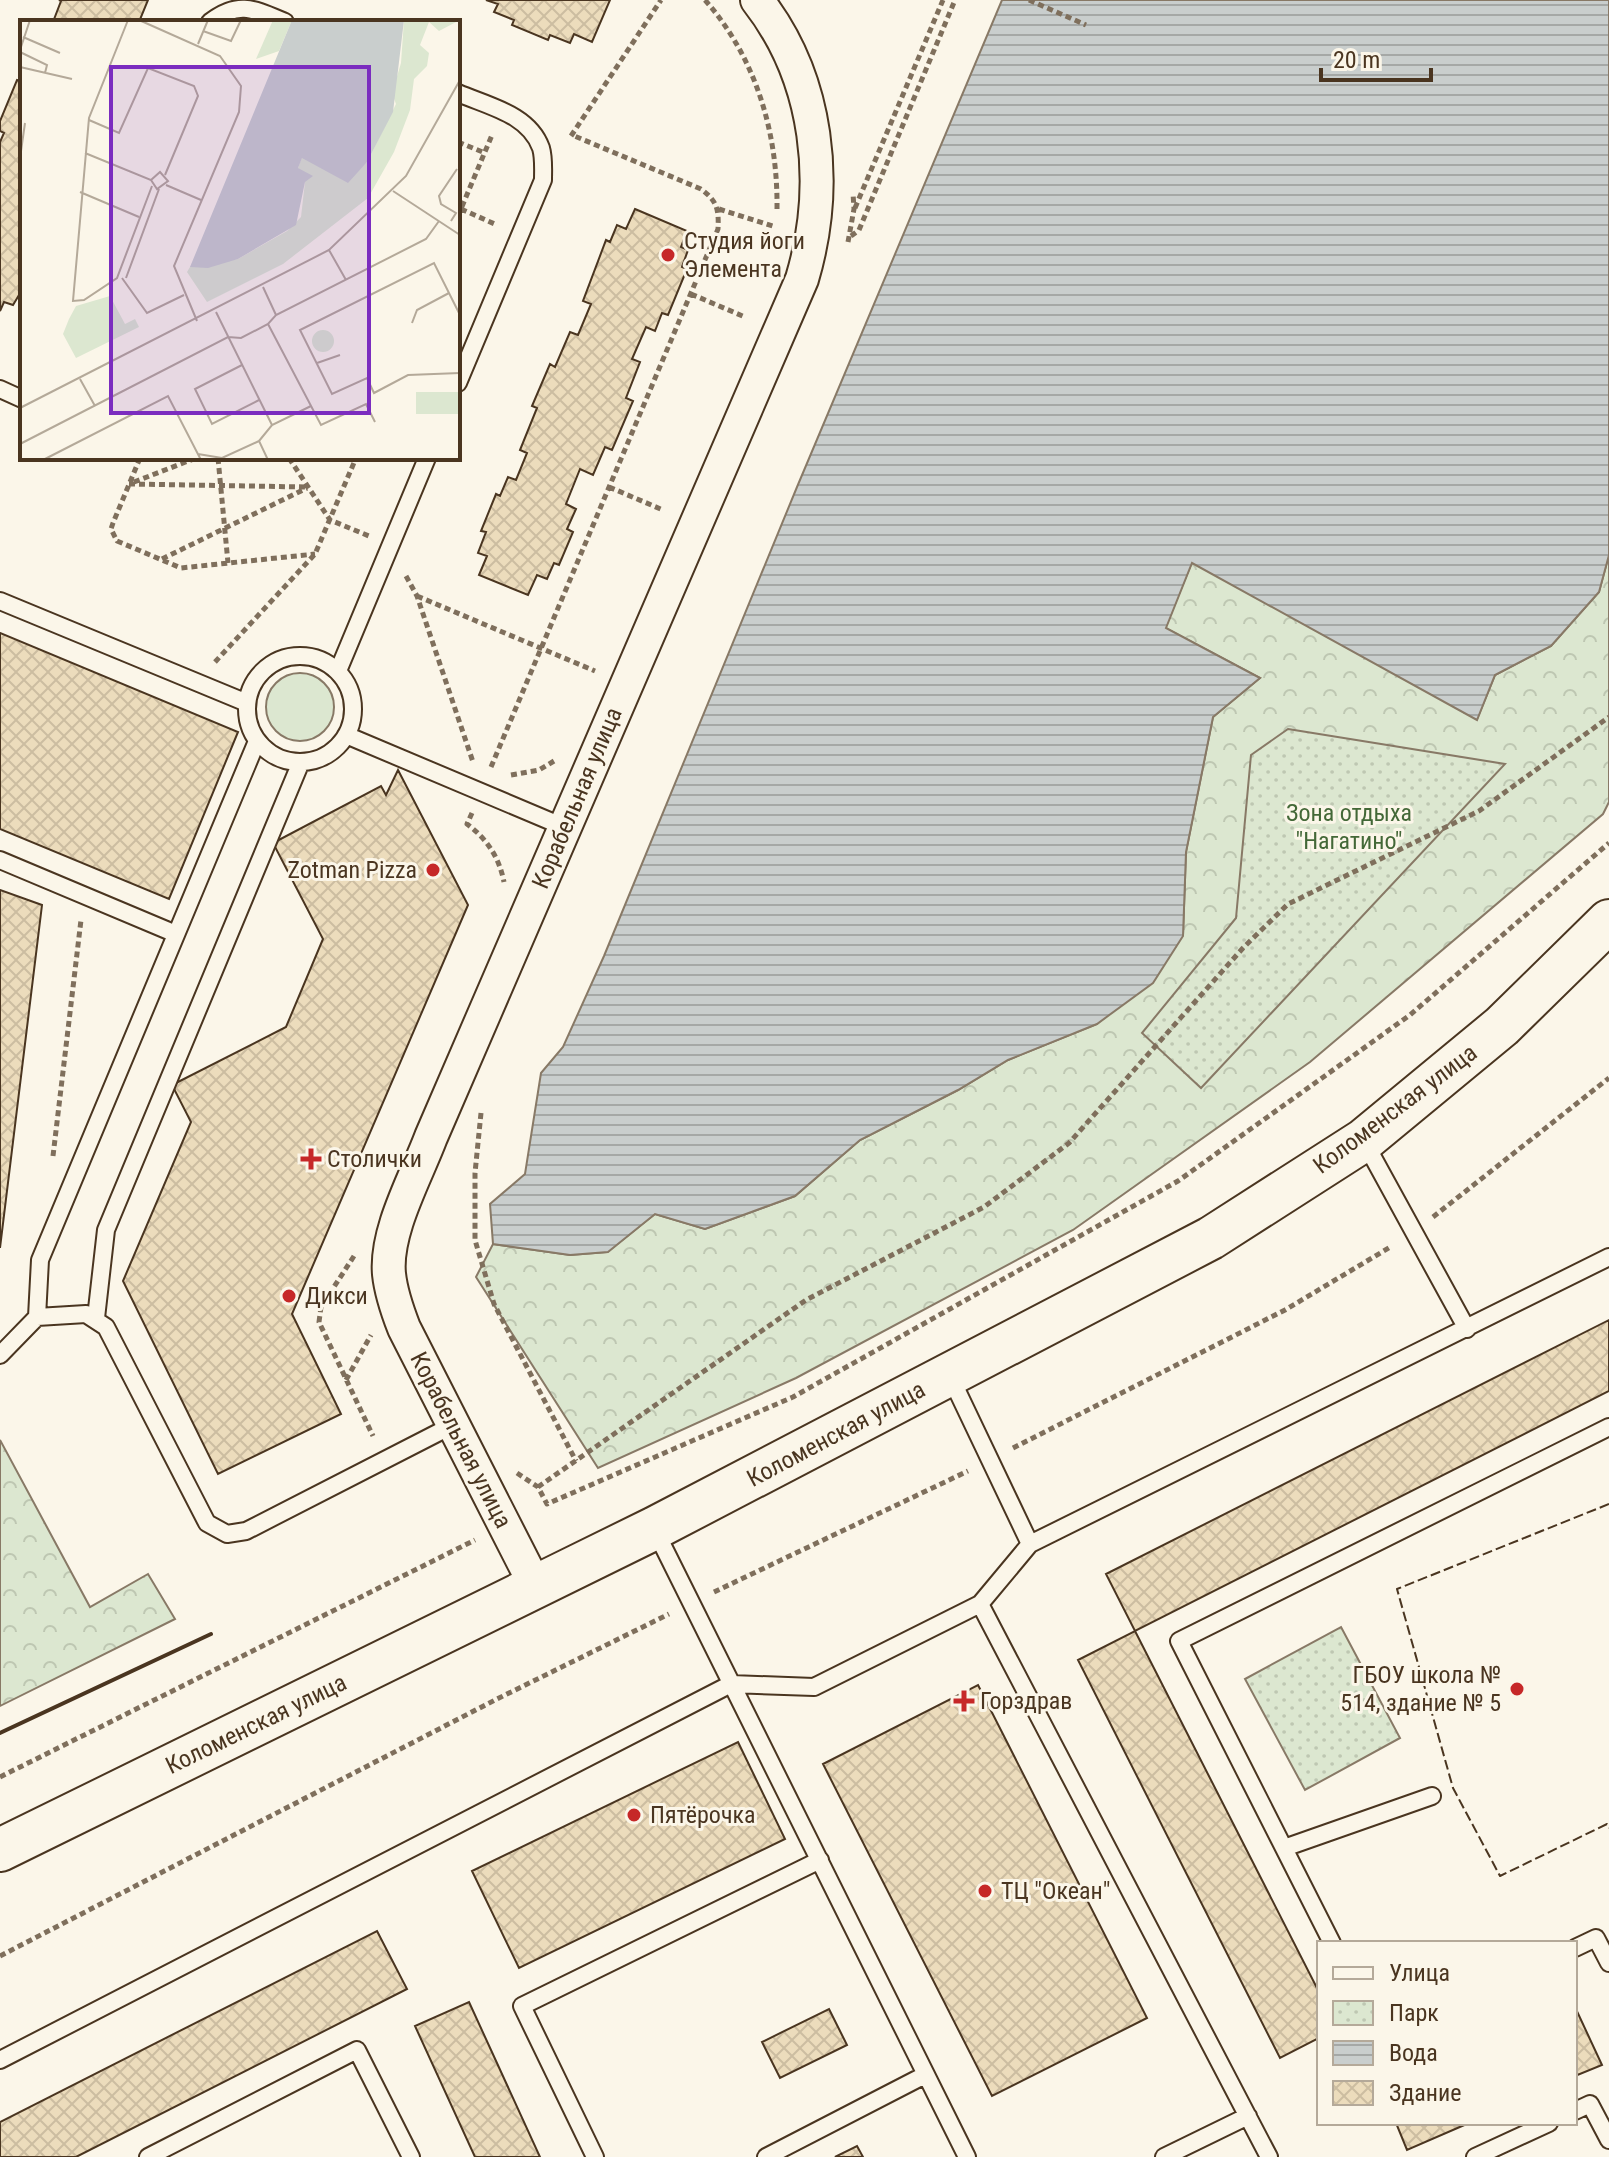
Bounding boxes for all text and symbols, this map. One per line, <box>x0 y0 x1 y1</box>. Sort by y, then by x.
inset map <box>20 20 460 460</box>
scale bar <box>1321 32 1431 82</box>
text: 20 m <box>1333 46 1380 74</box>
place label: Студия йоги Элемента <box>684 227 805 283</box>
marker: Студия йоги Элемента <box>659 246 677 264</box>
street label: Корабельная улица <box>526 703 628 893</box>
park label: Зона отдыха "Нагатино" <box>1286 799 1412 855</box>
place label: Zotman Pizza <box>287 856 417 884</box>
marker: Zotman Pizza <box>424 861 442 879</box>
street label: Коломенская улица <box>1308 1038 1482 1180</box>
place label: Столички <box>327 1145 422 1173</box>
marker: Столички <box>302 1150 320 1168</box>
place label: Дикси <box>305 1282 368 1310</box>
marker: Дикси <box>280 1287 298 1305</box>
street label: Корабельная улица <box>404 1347 518 1533</box>
street label: Коломенская улица <box>742 1375 930 1493</box>
place label: ГБОУ школа № 514, здание № 5 <box>1340 1661 1501 1717</box>
street label: Коломенская улица <box>161 1668 351 1780</box>
marker: ГБОУ школа № 514, здание № 5 <box>1508 1680 1526 1698</box>
place label: Горздрав <box>980 1687 1072 1715</box>
marker: Горздрав <box>955 1692 973 1710</box>
place label: Пятёрочка <box>650 1801 755 1829</box>
marker: Пятёрочка <box>625 1806 643 1824</box>
place label: ТЦ "Океан" <box>1001 1877 1110 1905</box>
marker: ТЦ "Океан" <box>976 1882 994 1900</box>
legend <box>1317 1941 1577 2125</box>
text: Улица <box>1389 1959 1450 1987</box>
text: Парк <box>1389 1999 1439 2027</box>
text: Вода <box>1389 2039 1438 2067</box>
text: Здание <box>1389 2079 1461 2107</box>

